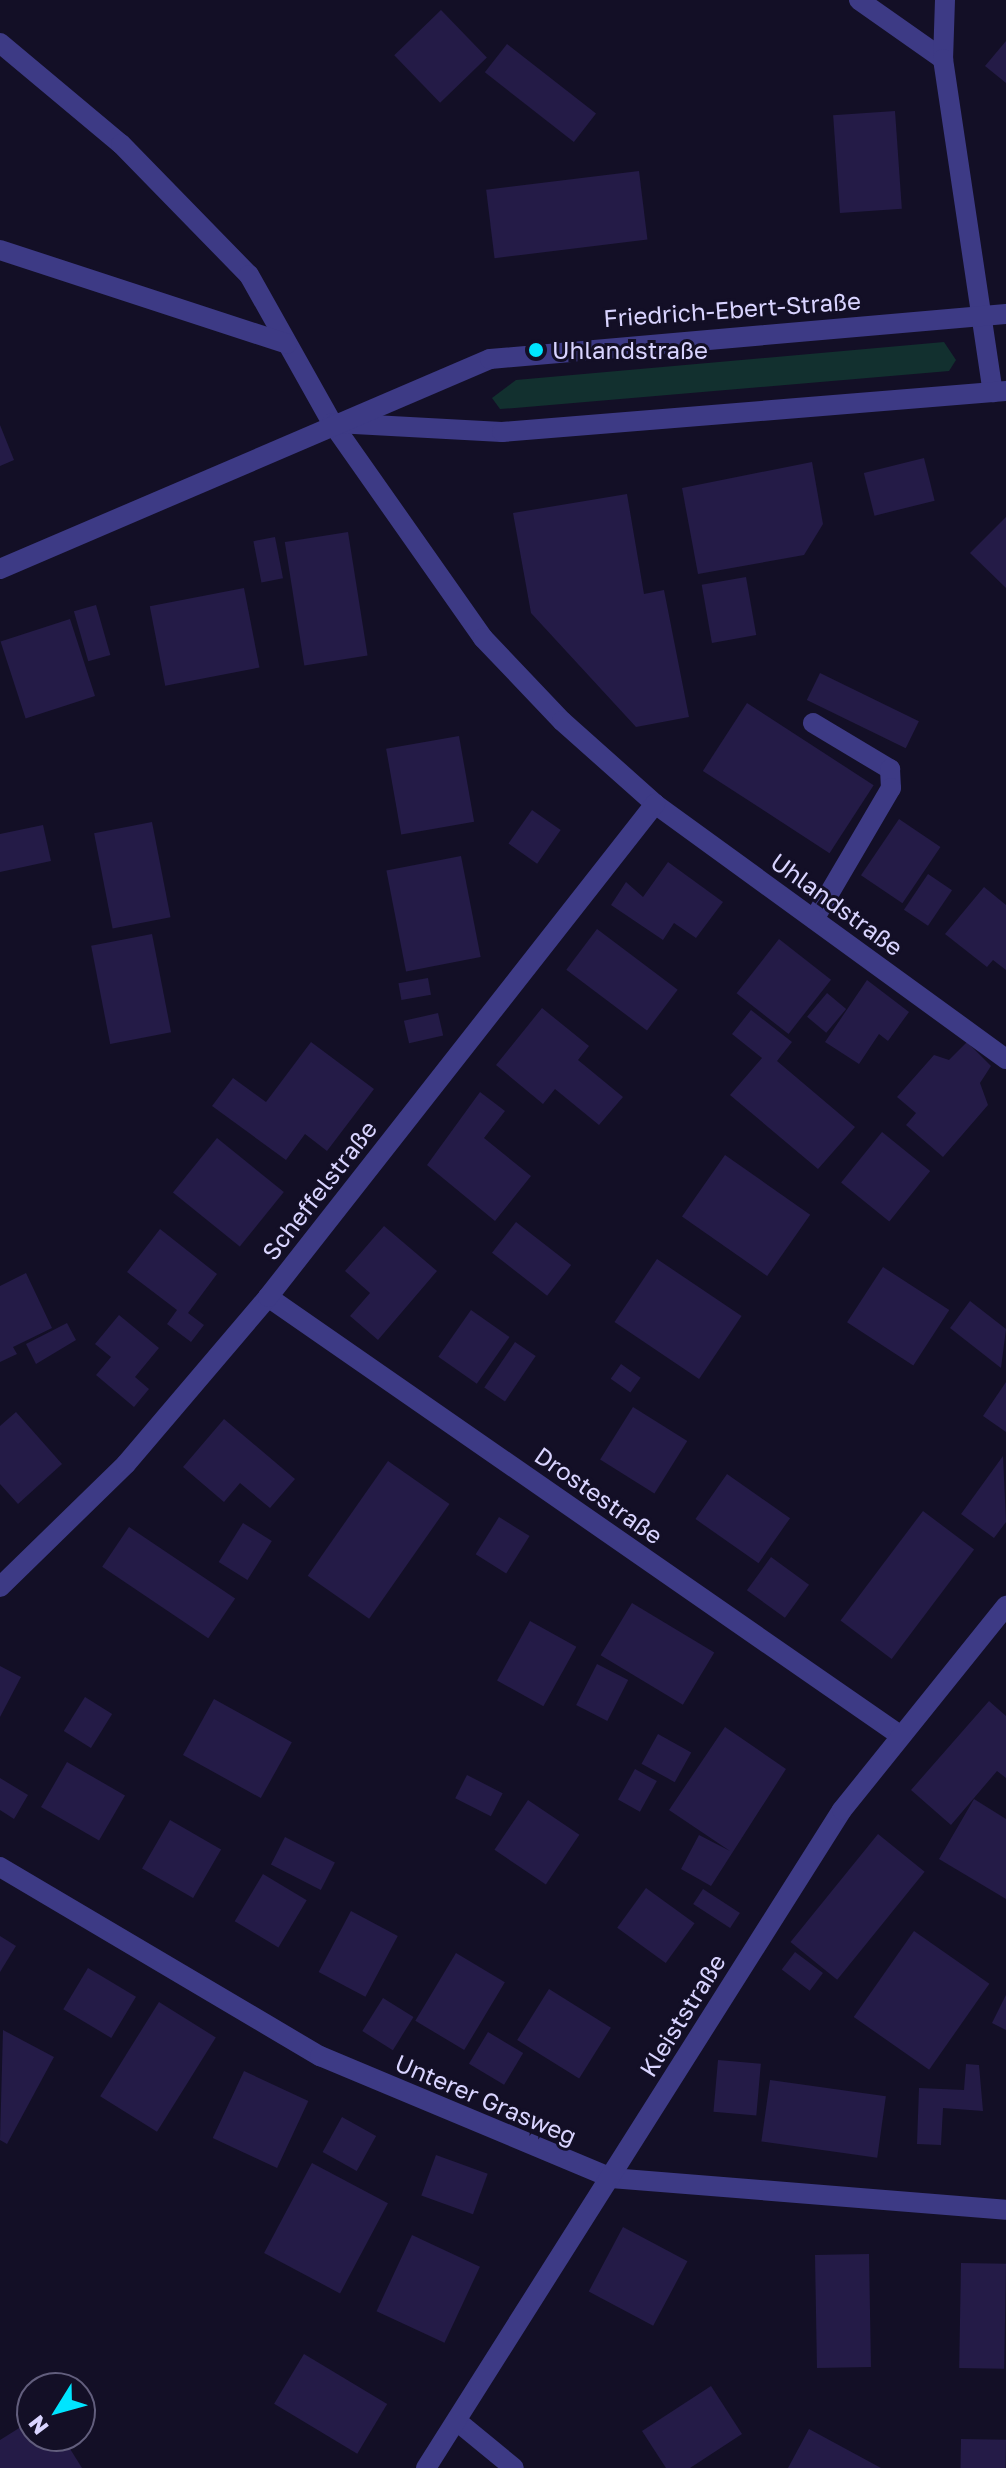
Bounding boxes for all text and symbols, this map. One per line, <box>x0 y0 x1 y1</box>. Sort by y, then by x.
street label: Friedrich-Ebert-Straße <box>602 286 862 332</box>
place label: Uhlandstraße <box>552 336 708 364</box>
marker: Uhlandstraße <box>527 341 545 359</box>
street label: Uhlandstraße <box>765 847 909 961</box>
street label: Scheffelstraße <box>256 1115 382 1265</box>
street label: Drostestraße <box>530 1440 668 1550</box>
street label: Kleiststraße <box>633 1948 731 2082</box>
street label: Unterer Grasweg <box>391 2048 581 2150</box>
north arrow <box>16 2372 96 2452</box>
text: N <box>22 2411 54 2440</box>

